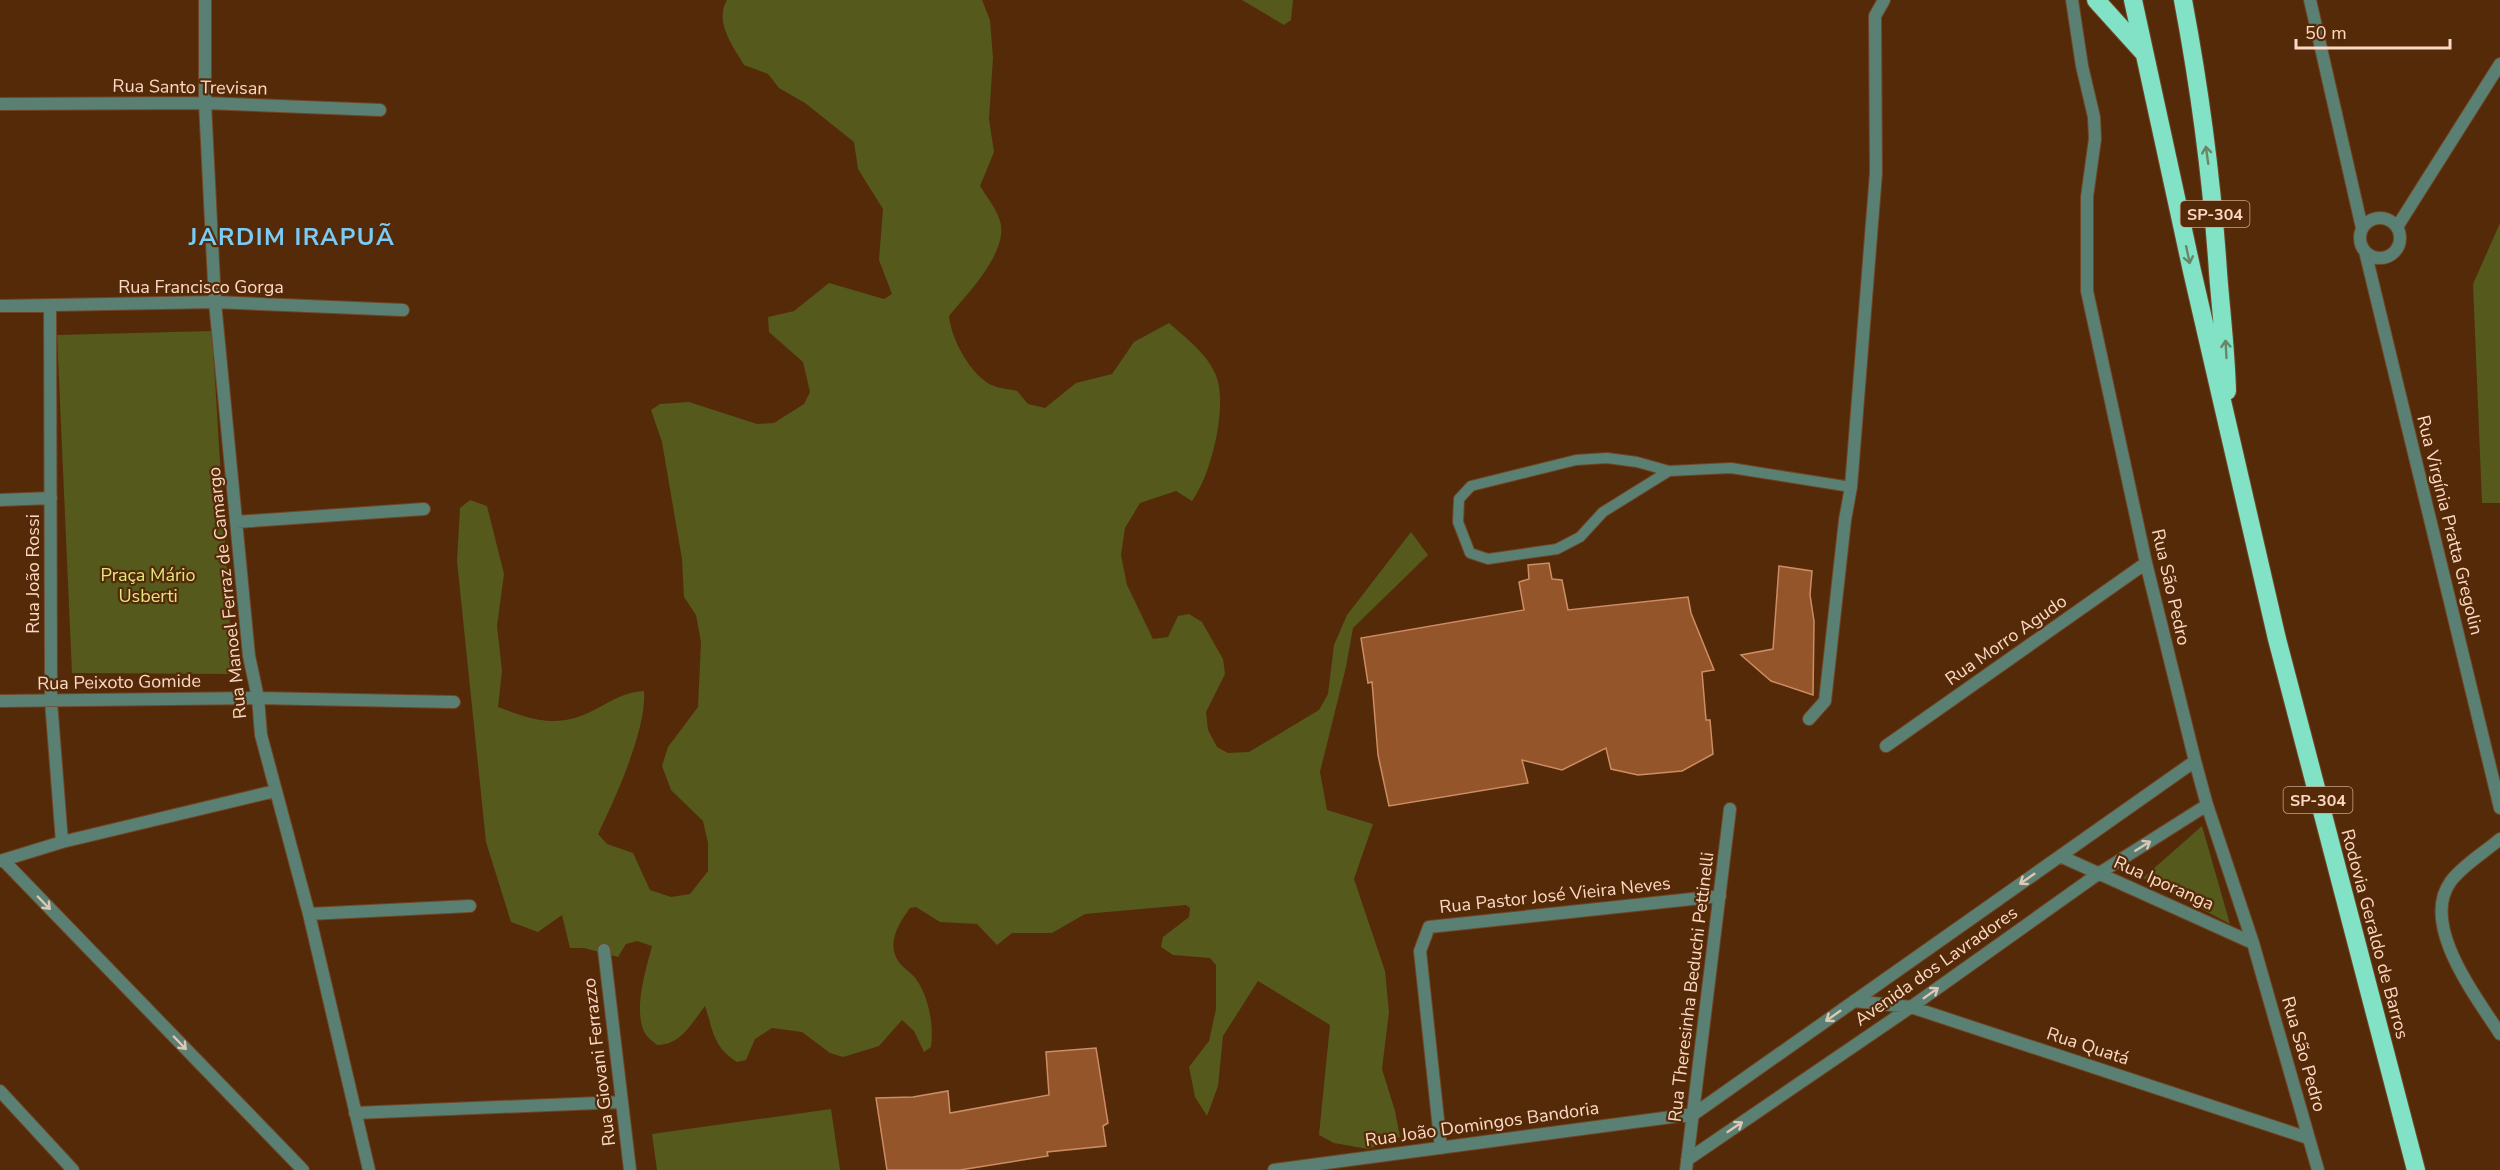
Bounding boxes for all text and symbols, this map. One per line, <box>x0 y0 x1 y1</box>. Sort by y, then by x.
scale bar <box>2296 12 2450 50</box>
text: 50 m <box>2305 21 2347 45</box>
street label: Rua Santo Trevisan <box>112 74 268 100</box>
one-way arrow <box>2202 146 2213 166</box>
road number: SP-304 <box>2180 201 2250 227</box>
district label: JARDIM IRAPUÃ <box>188 221 395 253</box>
one-way arrow <box>2183 245 2194 264</box>
street label: Rua Francisco Gorga <box>118 275 284 299</box>
one-way arrow <box>2220 340 2231 360</box>
street label: Rua Virgínia Pratta Gregolin <box>2411 413 2489 637</box>
street label: Rua Manoel Ferraz de Camargo <box>202 466 252 720</box>
street label: Rua João Rossi <box>21 514 45 634</box>
street label: Rua São Pedro <box>2146 526 2196 648</box>
park label: Praça Mário Usberti <box>100 563 196 608</box>
street label: Rua Morro Agudo <box>1940 589 2072 691</box>
street label: Rua Peixoto Gomide <box>37 669 201 695</box>
road number: SP-304 <box>2284 787 2352 813</box>
street label: Rodovia Geraldo de Barros <box>2335 826 2415 1042</box>
one-way arrow <box>2134 839 2151 851</box>
street label: Rua Iporanga <box>2110 850 2218 916</box>
street label: Rua Theresinha Beduchi Pettinelli <box>1663 851 1719 1123</box>
street label: Rua Pastor José Vieira Neves <box>1438 871 1672 919</box>
one-way arrow <box>2020 873 2036 886</box>
one-way arrow <box>37 895 52 910</box>
street label: Avenida dos Lavradores <box>1850 901 2022 1031</box>
street label: Rua Giovani Ferrazzo <box>577 977 621 1147</box>
one-way arrow <box>1922 987 1939 999</box>
street label: Rua São Pedro <box>2276 994 2332 1114</box>
one-way arrow <box>1826 1010 1842 1022</box>
street label: Rua Quatá <box>2044 1021 2132 1071</box>
one-way arrow <box>173 1035 187 1050</box>
street label: Rua João Domingos Bandoria <box>1364 1096 1600 1152</box>
one-way arrow <box>1727 1121 1743 1133</box>

